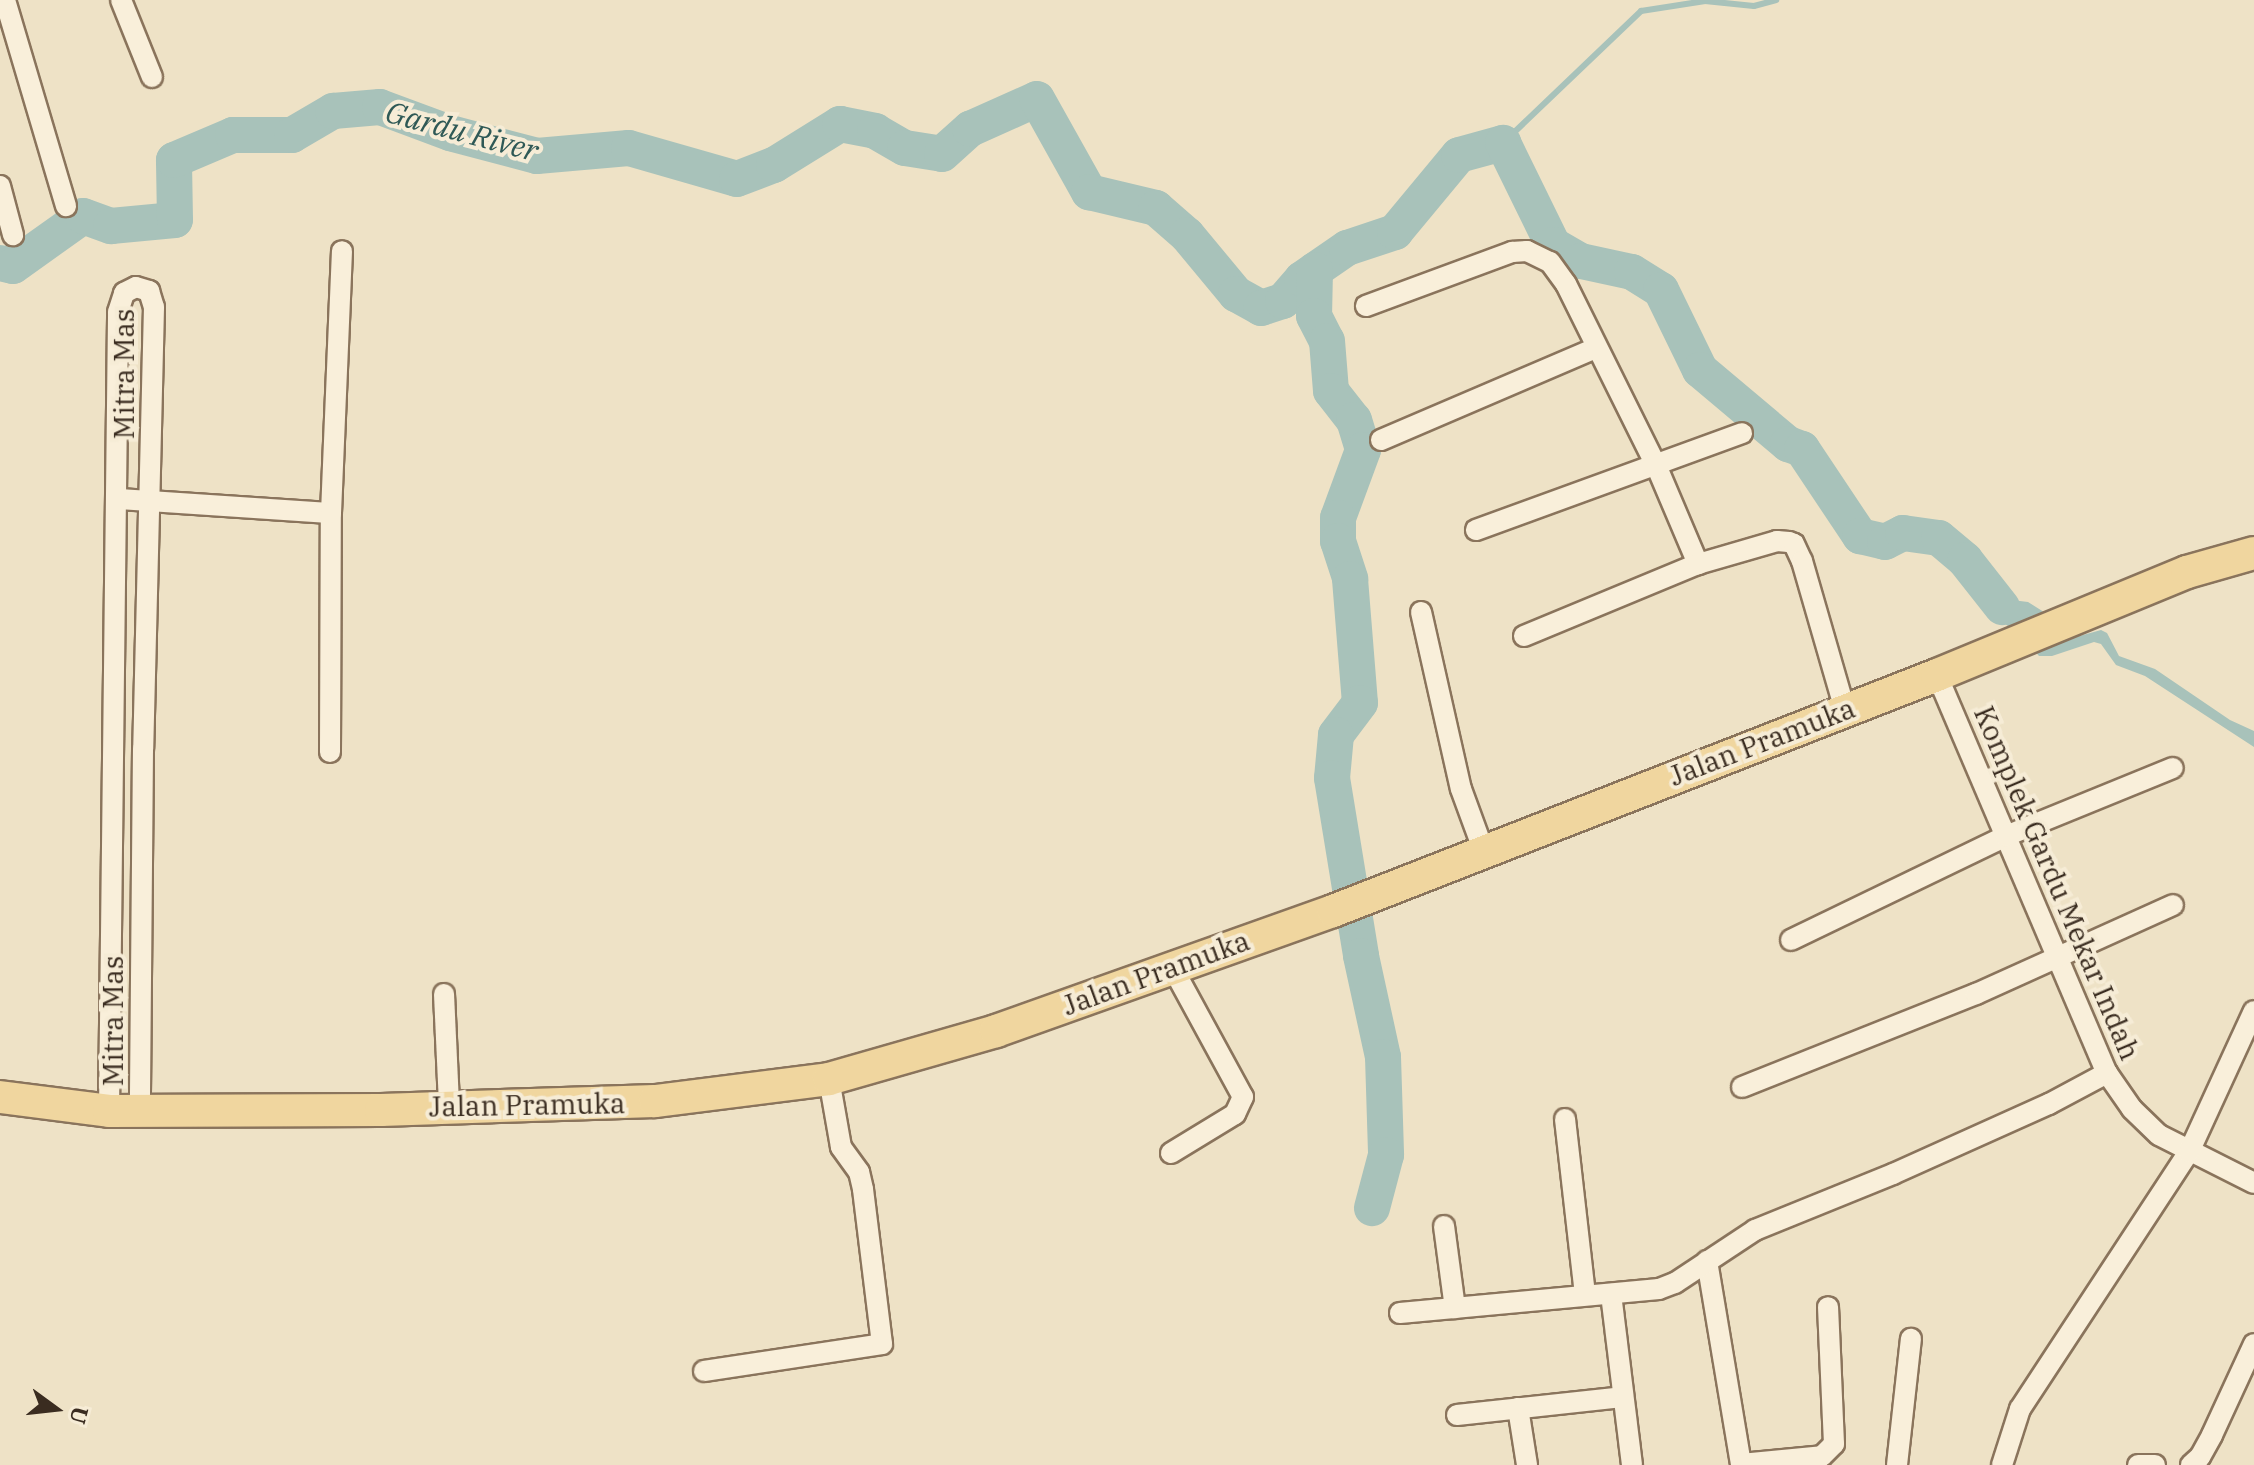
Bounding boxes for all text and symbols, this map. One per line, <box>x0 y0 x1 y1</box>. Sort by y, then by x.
water label: Gardu River <box>382 93 542 169</box>
street label: Mitra Mas <box>107 309 141 439</box>
street label: Jalan Pramuka <box>1664 691 1860 793</box>
street label: Komplek Gardu Mekar Indah <box>1967 701 2147 1065</box>
street label: Jalan Pramuka <box>1058 924 1254 1022</box>
street label: Mitra Mas <box>96 956 130 1086</box>
street label: Jalan Pramuka <box>428 1086 626 1124</box>
north arrow <box>16 1369 96 1449</box>
text: U <box>63 1403 96 1427</box>

